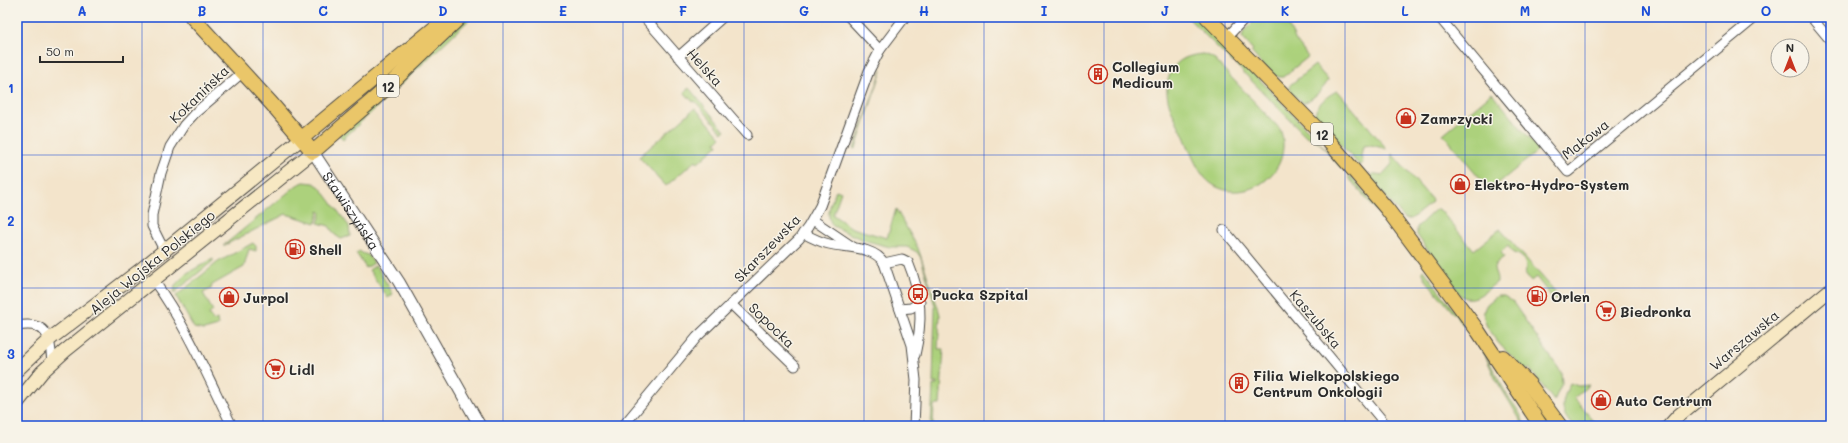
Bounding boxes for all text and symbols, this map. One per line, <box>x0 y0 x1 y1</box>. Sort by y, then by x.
text: A <box>77 2 87 19</box>
text: B <box>198 2 207 19</box>
text: C <box>318 2 328 19</box>
text: D <box>438 2 448 19</box>
text: E <box>559 2 567 19</box>
text: F <box>679 2 687 19</box>
text: G <box>799 2 809 19</box>
text: H <box>919 2 929 19</box>
text: I <box>1041 2 1048 19</box>
text: J <box>1161 2 1169 19</box>
text: K <box>1281 2 1290 19</box>
text: L <box>1401 2 1409 19</box>
text: M <box>1520 2 1530 19</box>
text: N <box>1641 2 1651 19</box>
text: O <box>1761 2 1771 19</box>
scale bar <box>40 38 123 64</box>
north arrow <box>1770 38 1810 78</box>
text: N <box>1786 40 1794 55</box>
text: 50 m <box>46 43 74 59</box>
street label: Helska <box>683 44 727 90</box>
place label: Collegium Medicum <box>1112 57 1179 92</box>
street label: Kokanińska <box>165 61 233 127</box>
building icon: Collegium Medicum <box>1087 63 1109 85</box>
road number: 12 <box>377 75 399 97</box>
text: 1 <box>8 79 14 96</box>
shop icon: Zamrzycki <box>1395 107 1417 129</box>
place label: Zamrzycki <box>1420 109 1493 128</box>
street label: Makowa <box>1557 115 1613 163</box>
road number: 12 <box>1311 123 1333 145</box>
street label: Stawiszyńska <box>319 167 385 253</box>
shop icon: Elektro-Hydro-System <box>1449 173 1471 195</box>
place label: Elektro-Hydro-System <box>1474 175 1629 194</box>
street label: Aleja Wojska Polskiego <box>85 205 219 319</box>
street label: Skarszewska <box>730 210 804 286</box>
text: 2 <box>7 212 15 229</box>
fuel station icon: Shell <box>284 238 306 260</box>
place label: Shell <box>309 240 342 259</box>
bus stop icon: Pucka Szpital <box>907 283 929 305</box>
place label: Pucka Szpital <box>932 285 1028 304</box>
fuel station icon: Orlen <box>1526 285 1548 307</box>
shop icon: Jurpol <box>218 286 240 308</box>
street label: Kaszubska <box>1286 286 1346 352</box>
place label: Orlen <box>1551 287 1590 306</box>
place label: Jurpol <box>243 288 289 307</box>
street label: Sopocka <box>745 298 799 352</box>
supermarket icon: Biedronka <box>1595 300 1617 322</box>
place label: Biedronka <box>1620 302 1692 321</box>
street label: Warszawska <box>1705 305 1783 375</box>
text: 3 <box>7 345 15 362</box>
supermarket icon: Lidl <box>264 358 286 380</box>
place label: Lidl <box>289 360 315 379</box>
place label: Filia Wielkopolskiego Centrum Onkologii <box>1253 366 1400 401</box>
building icon: Filia Wielkopolskiego Centrum Onkologii <box>1228 372 1250 394</box>
shop icon: Auto Centrum <box>1590 389 1612 411</box>
place label: Auto Centrum <box>1615 391 1712 410</box>

